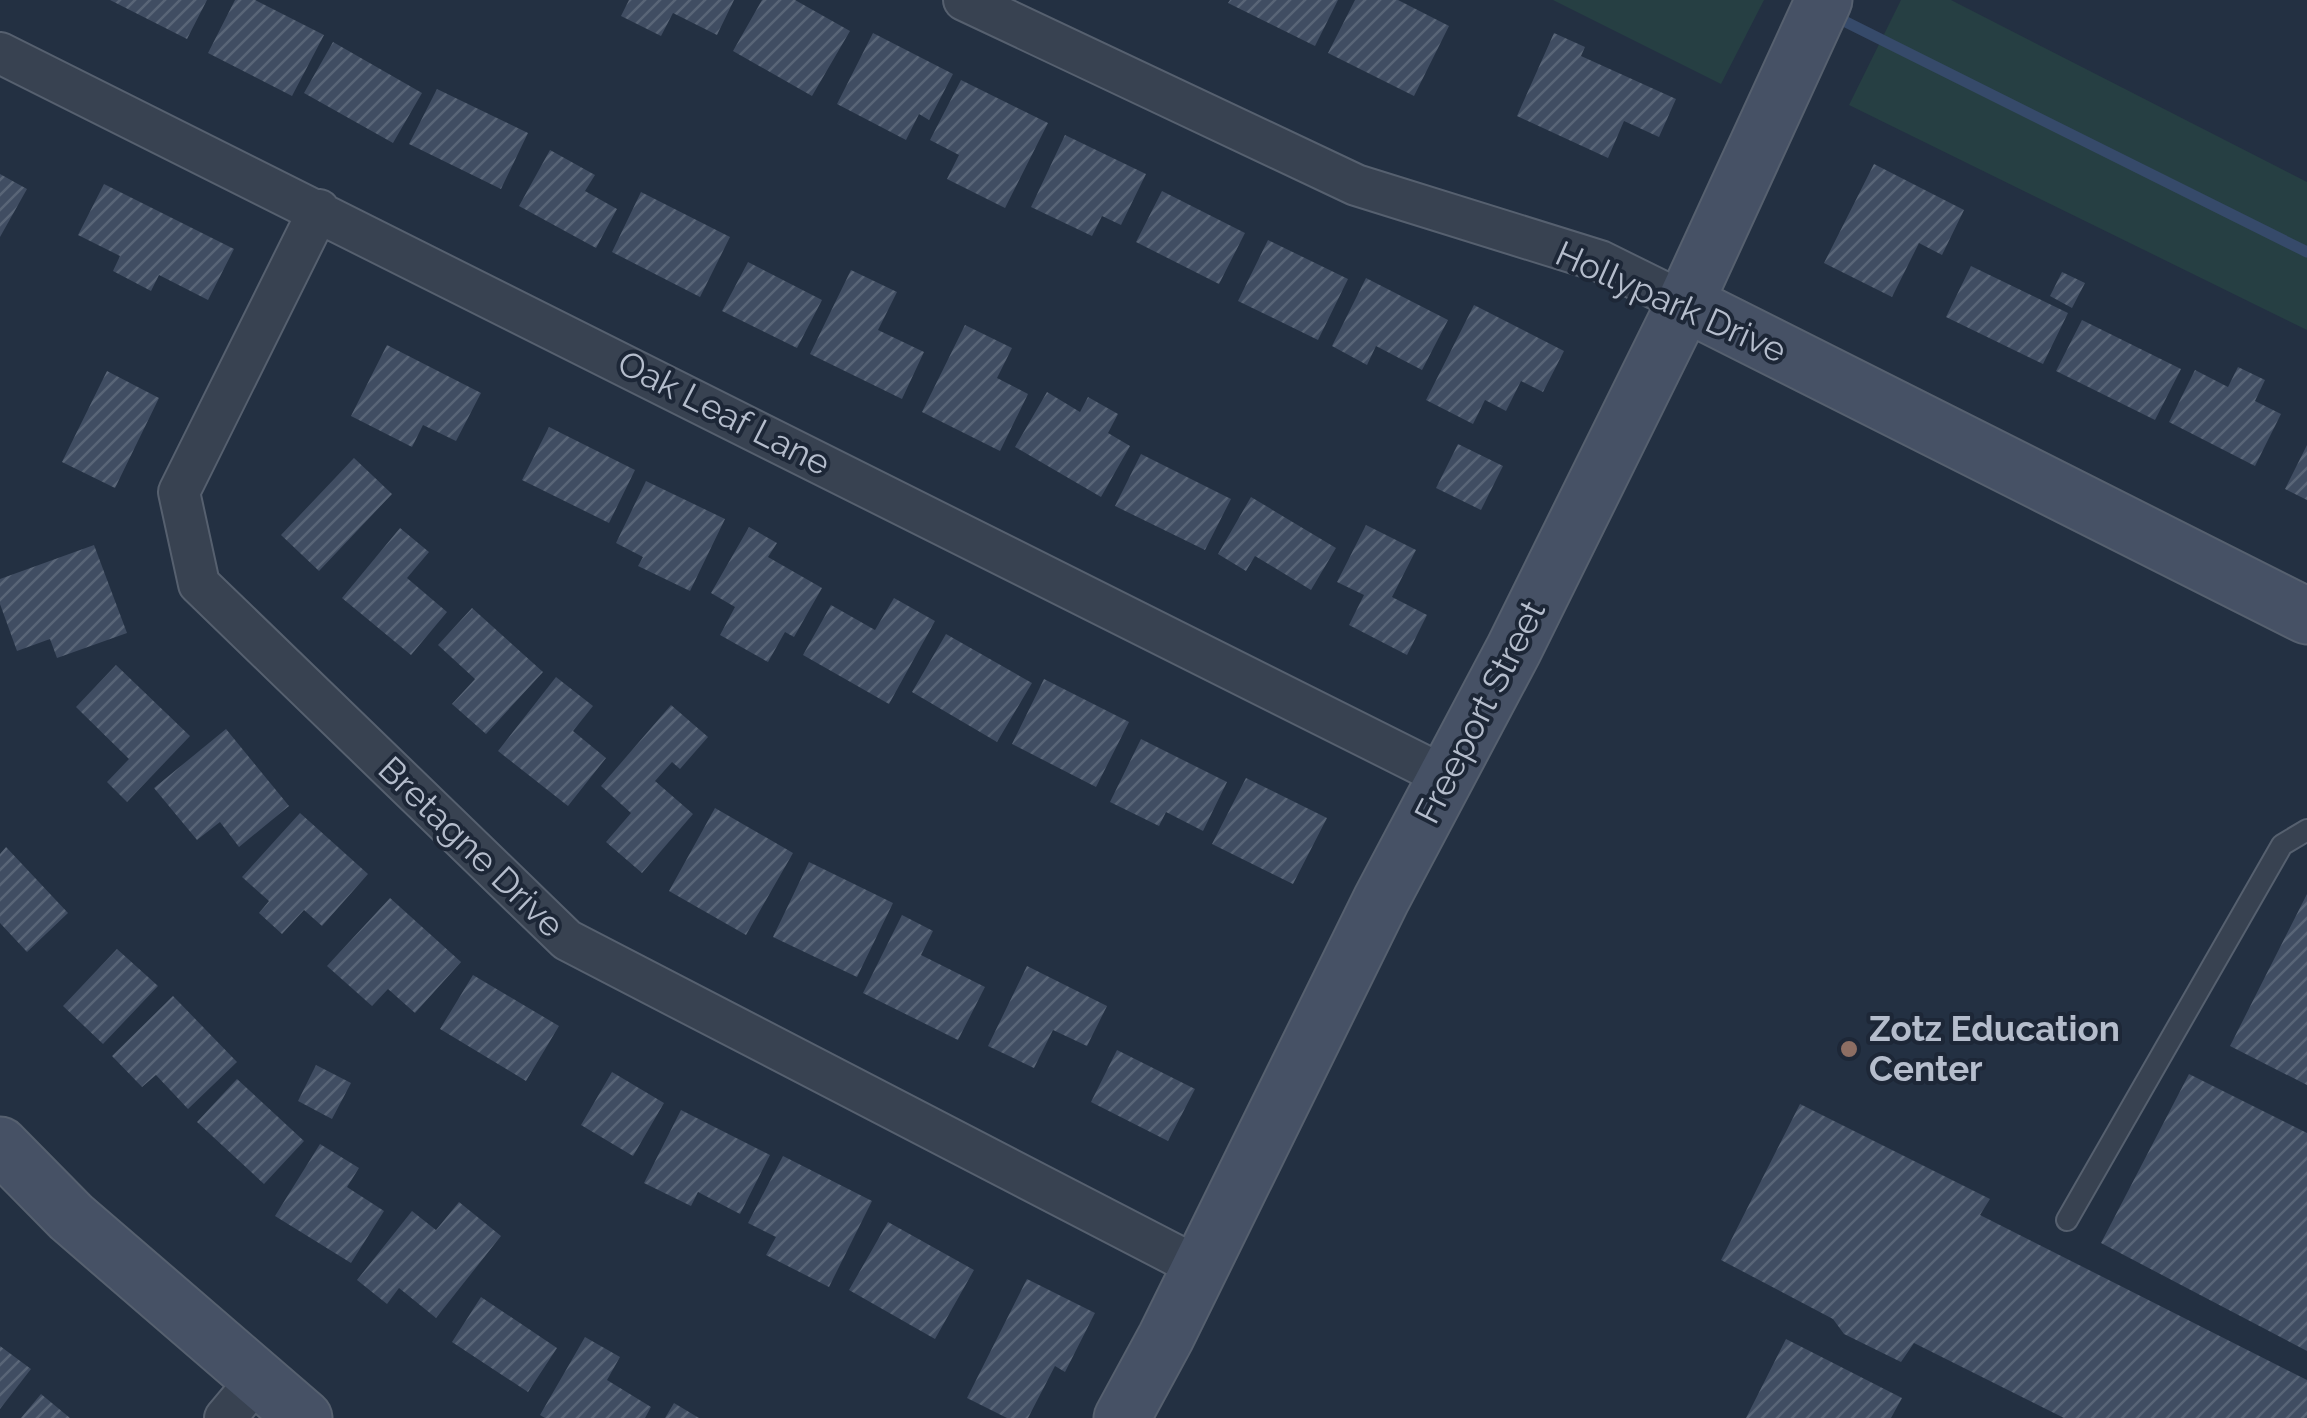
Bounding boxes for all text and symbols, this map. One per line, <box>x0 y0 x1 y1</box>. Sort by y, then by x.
street label: Hollypark Drive <box>1550 232 1793 371</box>
street label: Oak Leaf Lane <box>611 342 837 484</box>
street label: Freeport Street <box>1406 593 1553 830</box>
street label: Bretagne Drive <box>370 748 572 945</box>
place label: Zotz Education Center <box>1869 1008 2120 1089</box>
marker: Zotz Education Center <box>1838 1038 1860 1060</box>

